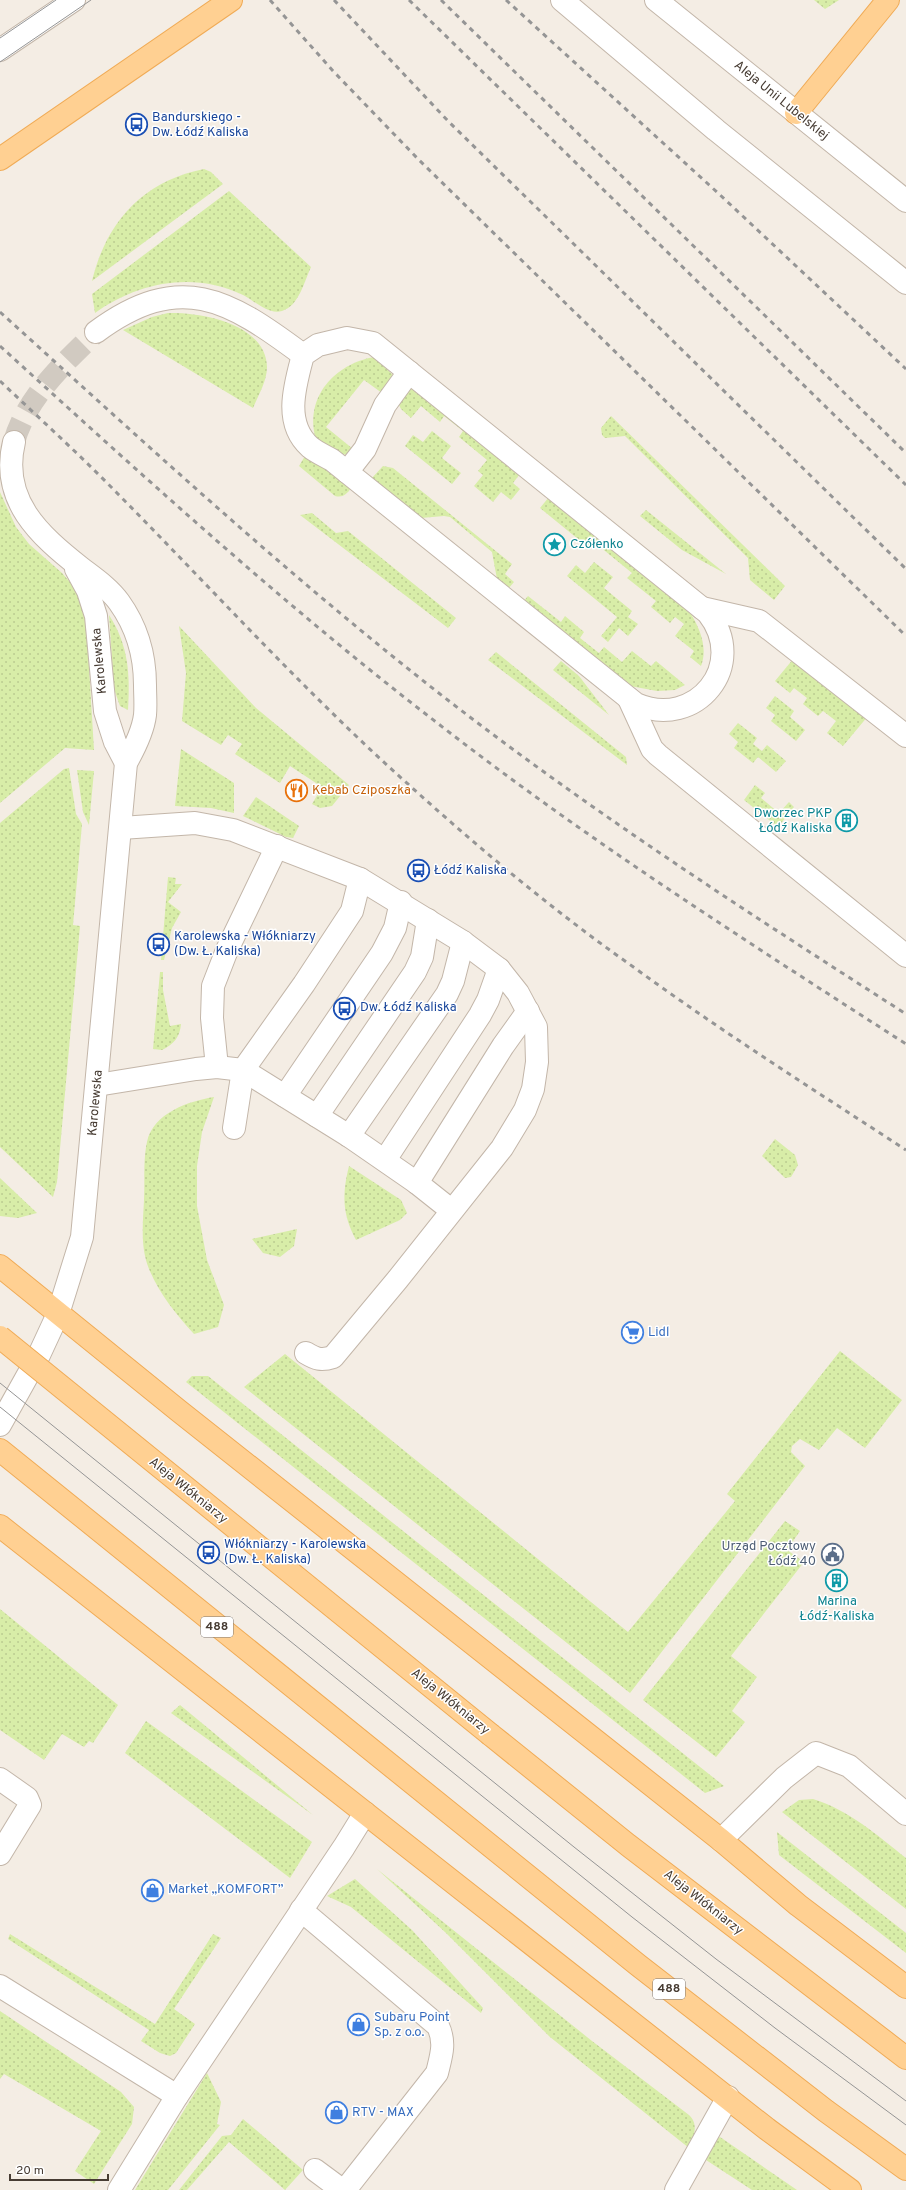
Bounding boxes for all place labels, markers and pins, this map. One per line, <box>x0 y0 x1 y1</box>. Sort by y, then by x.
place label: Bandurskiego - Dw. Łódź Kaliska <box>152 110 249 141</box>
bus stop icon: Bandurskiego - Dw. Łódź Kaliska <box>124 112 150 138</box>
place icon: Czółenko <box>541 532 567 558</box>
place label: Czółenko <box>570 537 624 553</box>
restaurant icon: Kebab Cziposzka <box>283 778 309 804</box>
place label: Kebab Cziposzka <box>312 783 411 799</box>
place label: Dworzec PKP Łódź Kaliska <box>754 806 832 837</box>
building icon: Dworzec PKP Łódź Kaliska <box>834 808 860 834</box>
bus stop icon: Łódź Kaliska <box>406 858 432 884</box>
place label: Łódź Kaliska <box>434 863 507 879</box>
place label: Karolewska - Włókniarzy (Dw. Ł. Kaliska) <box>174 929 316 960</box>
bus stop icon: Karolewska - Włókniarzy (Dw. Ł. Kaliska) <box>146 931 172 957</box>
bus stop icon: Dw. Łódź Kaliska <box>332 995 358 1021</box>
place label: Dw. Łódź Kaliska <box>360 1000 457 1016</box>
supermarket icon: Lidl <box>620 1320 646 1346</box>
place label: Lidl <box>648 1325 669 1341</box>
place label: Włókniarzy - Karolewska (Dw. Ł. Kaliska) <box>224 1537 366 1568</box>
bus stop icon: Włókniarzy - Karolewska (Dw. Ł. Kaliska) <box>196 1539 222 1565</box>
place label: Urząd Pocztowy Łódź 40 <box>721 1539 816 1570</box>
public building icon: Urząd Pocztowy Łódź 40 <box>819 1541 845 1567</box>
building icon: Marina Łódź-Kaliska <box>824 1567 850 1593</box>
place label: Marina Łódź-Kaliska <box>800 1594 874 1625</box>
shop icon: Market „KOMFORT” <box>140 1877 166 1903</box>
place label: Market „KOMFORT” <box>168 1882 284 1898</box>
place label: Subaru Point Sp. z o.o. <box>374 2010 450 2041</box>
shop icon: Subaru Point Sp. z o.o. <box>346 2012 372 2038</box>
shop icon: RTV - MAX <box>324 2100 350 2126</box>
place label: RTV - MAX <box>352 2105 414 2121</box>

